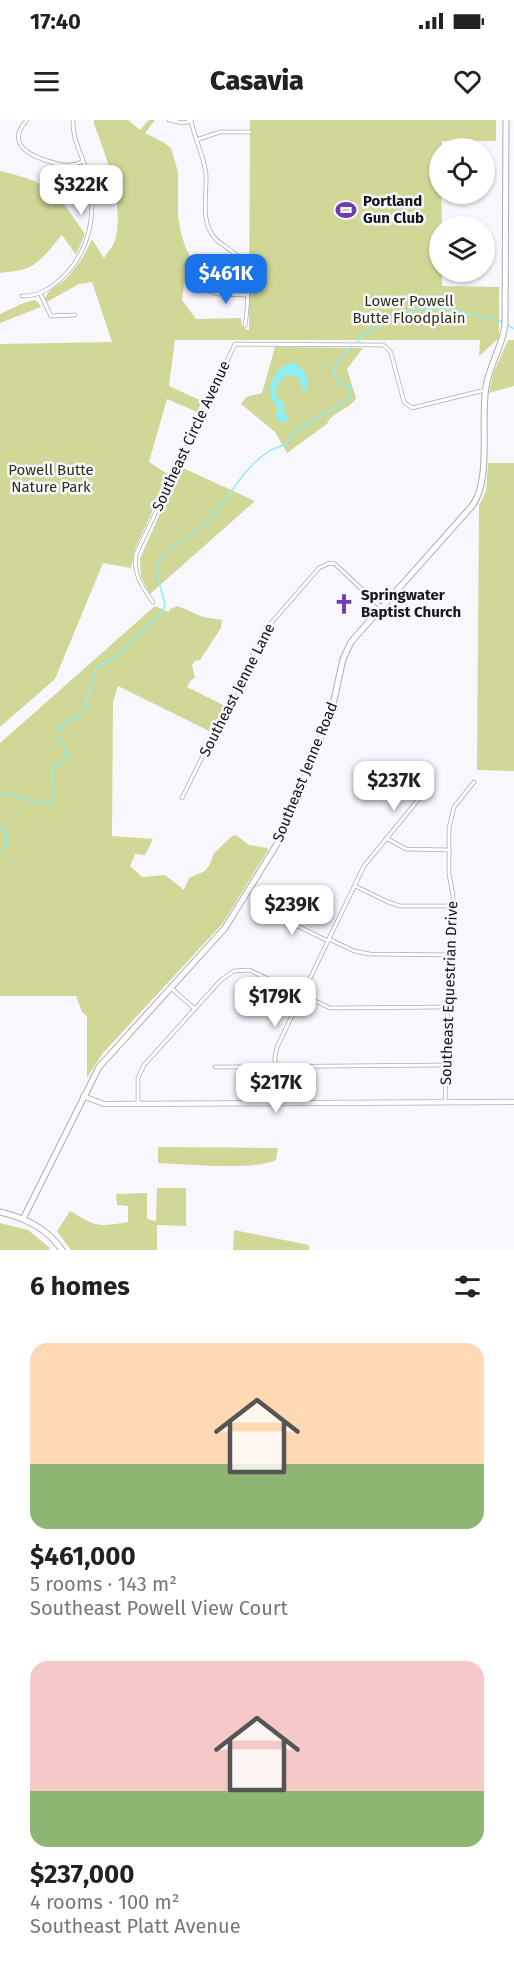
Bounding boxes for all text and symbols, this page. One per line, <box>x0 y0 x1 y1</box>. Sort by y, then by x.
text: 17:40 <box>30 8 81 35</box>
icon: menu <box>30 65 63 98</box>
text: Casavia <box>210 65 304 97</box>
icon: heart <box>451 65 484 98</box>
map controls <box>429 138 495 282</box>
button: locate <box>429 138 495 204</box>
pin: $322K <box>39 165 123 216</box>
text: $322K <box>54 172 108 196</box>
place label: Portland Gun Club <box>363 192 424 227</box>
sports icon: Portland Gun Club <box>334 198 358 222</box>
button: layers <box>429 216 495 282</box>
pin: $461K <box>184 254 268 305</box>
text: $461K <box>199 261 253 285</box>
park label: Lower Powell Butte Floodplain <box>352 292 466 327</box>
street label: Southeast Circle Avenue <box>148 358 234 514</box>
park label: Powell Butte Nature Park <box>8 461 94 496</box>
place label: Springwater Baptist Church <box>361 586 461 621</box>
church icon: Springwater Baptist Church <box>332 592 356 616</box>
street label: Southeast Jenne Lane <box>196 620 278 760</box>
street label: Southeast Jenne Road <box>269 699 341 845</box>
pin: $237K <box>352 761 436 812</box>
text: $237K <box>367 768 421 792</box>
pin: $239K <box>250 885 334 936</box>
text: $239K <box>264 892 320 916</box>
street label: Southeast Equestrian Drive <box>437 901 461 1085</box>
pin: $179K <box>233 977 317 1028</box>
text: $179K <box>249 984 301 1008</box>
pin: $217K <box>234 1063 318 1114</box>
text: $217K <box>250 1070 302 1094</box>
icon: filters <box>451 1270 484 1303</box>
text: 6 homes <box>30 1271 130 1302</box>
icon: home <box>203 1382 311 1490</box>
text: $461,000 <box>30 1541 136 1572</box>
text: 5 rooms · 143 m² <box>30 1572 177 1596</box>
text: Southeast Powell View Court <box>30 1596 288 1620</box>
icon: home <box>203 1700 311 1808</box>
text: $237,000 <box>30 1859 134 1890</box>
text: 4 rooms · 100 m² <box>30 1890 180 1914</box>
text: Southeast Platt Avenue <box>30 1914 241 1938</box>

